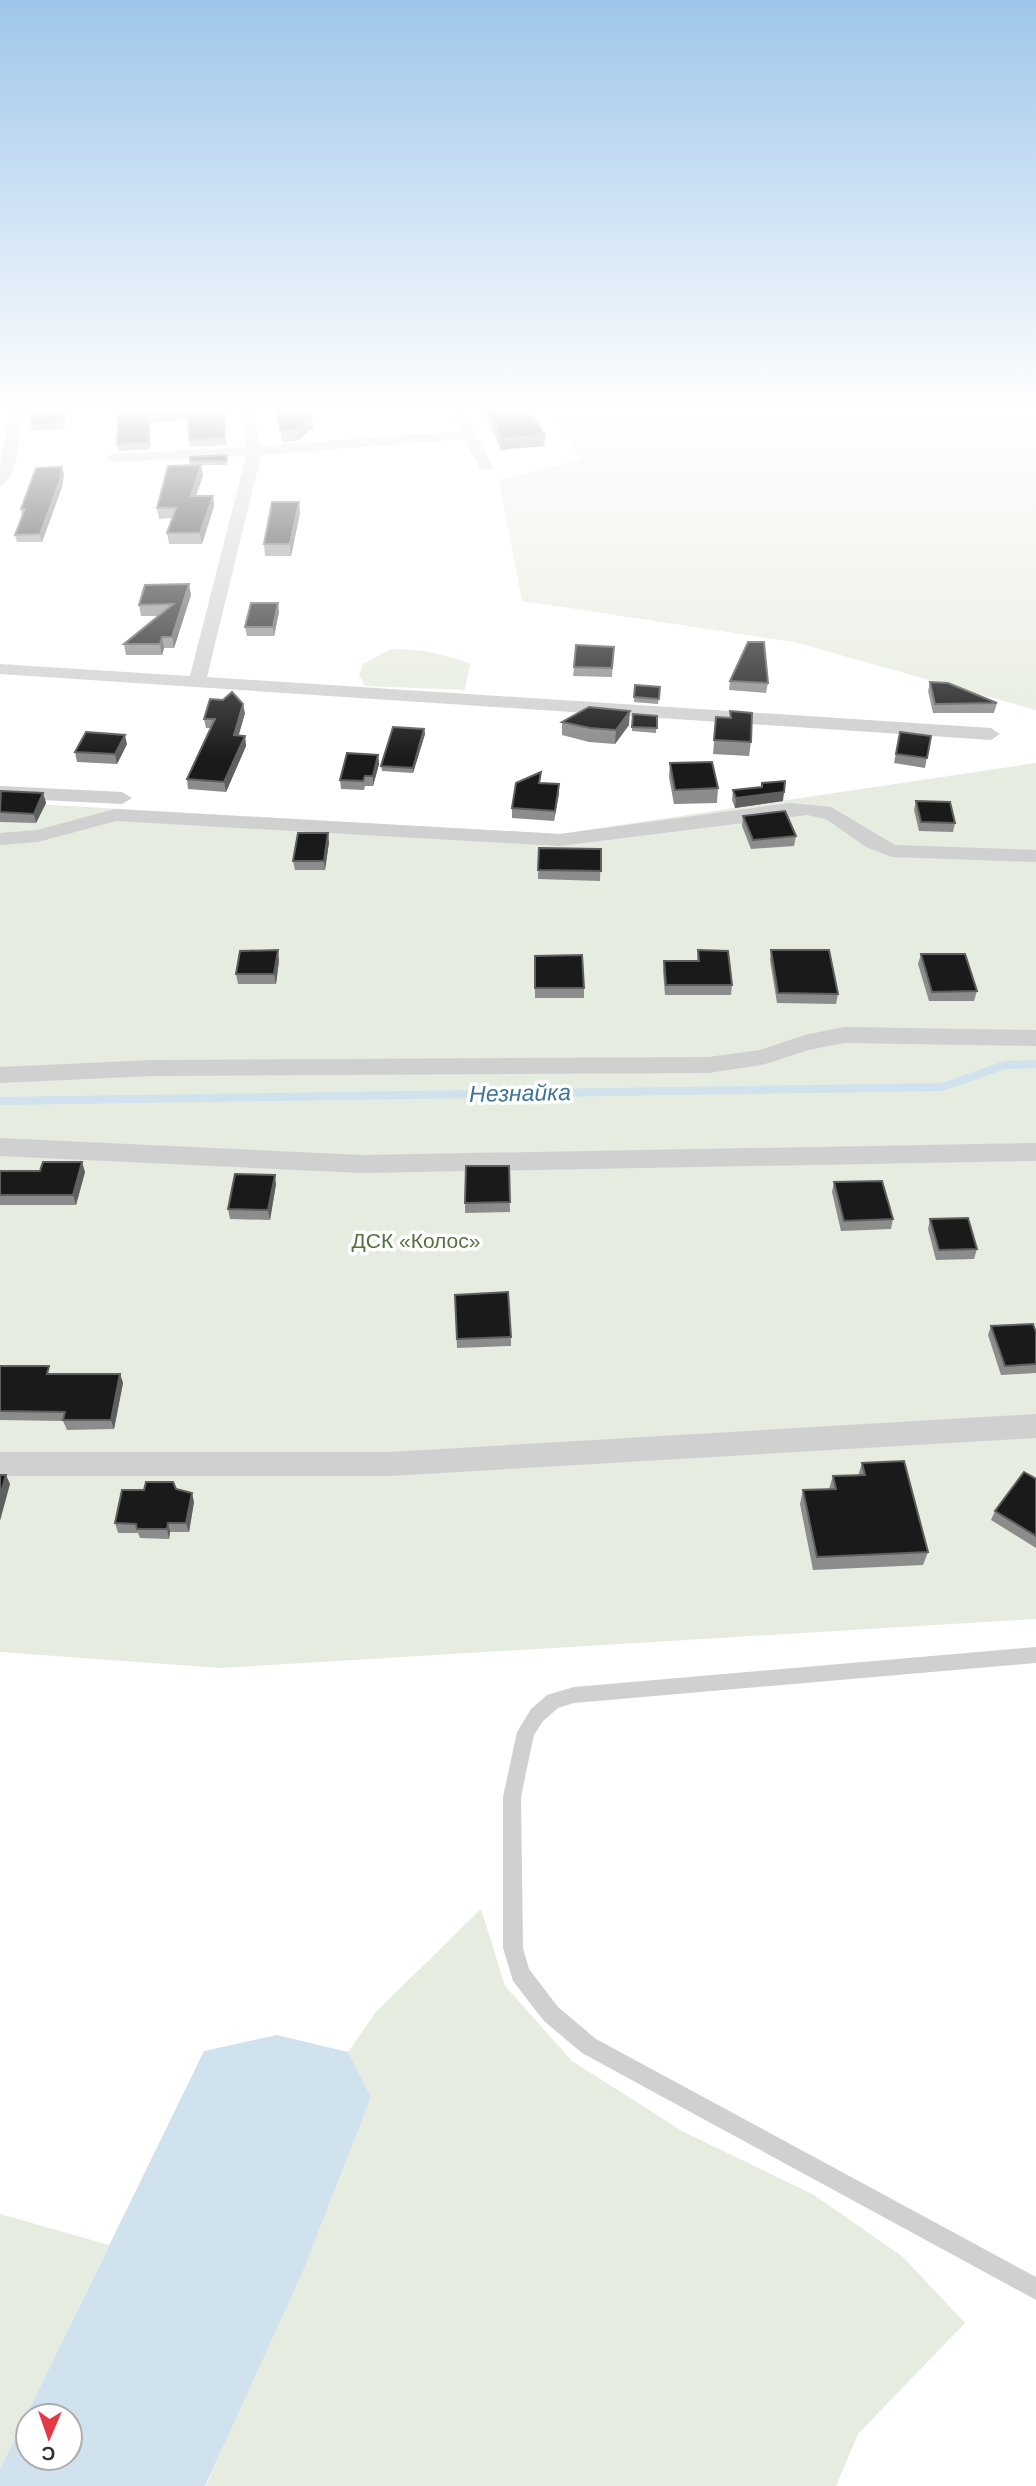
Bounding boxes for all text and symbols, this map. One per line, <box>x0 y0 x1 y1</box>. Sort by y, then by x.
water label: Незнайка <box>469 1079 571 1107</box>
park label: ДСК «Колос» <box>352 1229 480 1252</box>
north arrow <box>14 2402 84 2472</box>
text: С <box>41 2443 56 2464</box>

